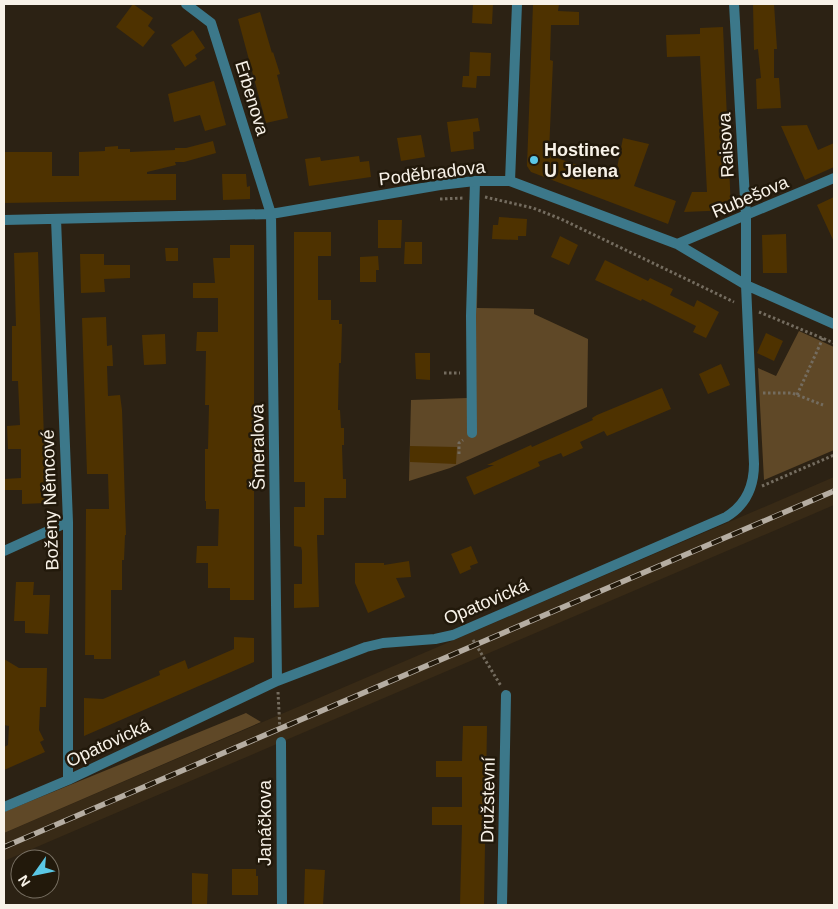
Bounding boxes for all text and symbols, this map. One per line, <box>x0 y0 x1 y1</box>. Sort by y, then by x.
street label: Erbenova <box>231 58 273 139</box>
street label: Raisova <box>714 111 738 178</box>
place label: Hostinec U Jelena <box>544 140 620 181</box>
marker: Hostinec U Jelena <box>528 154 540 166</box>
street label: Poděbradova <box>378 156 487 189</box>
street label: Rubešova <box>709 172 792 222</box>
street label: Šmeralova <box>246 403 269 490</box>
street label: Boženy Němcové <box>38 429 62 571</box>
street label: Opatovická <box>441 575 532 629</box>
street label: Opatovická <box>63 714 154 771</box>
street label: Družstevní <box>477 757 499 843</box>
street label: Janáčkova <box>255 779 275 866</box>
north arrow <box>10 849 60 899</box>
text: N <box>15 872 34 890</box>

